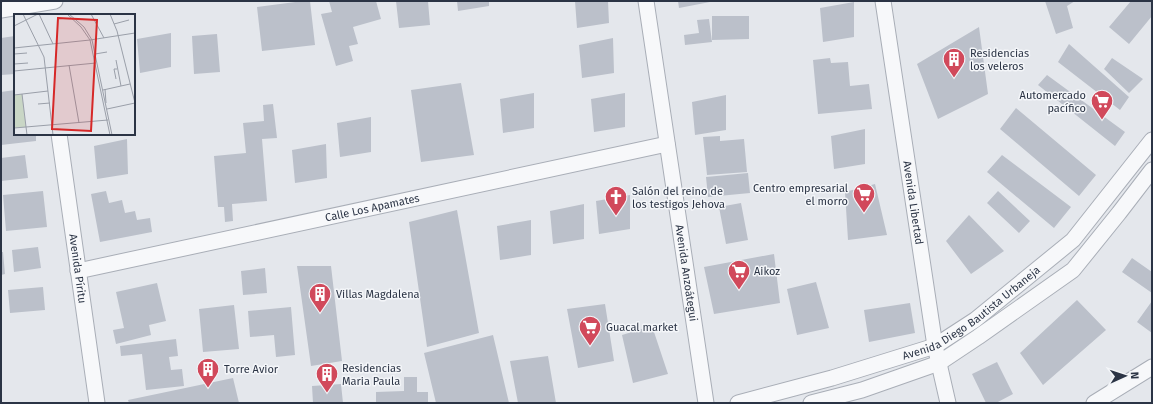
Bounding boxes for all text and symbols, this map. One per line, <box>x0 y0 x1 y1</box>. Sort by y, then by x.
inset map <box>14 14 135 135</box>
building icon: Residencias los veleros <box>941 46 967 79</box>
place label: Residencias los veleros <box>970 47 1029 73</box>
supermarket icon: Automercado pacífico <box>1089 88 1115 121</box>
place label: Automercado pacífico <box>1020 89 1086 115</box>
street label: Avenida Libertad <box>901 160 926 246</box>
supermarket icon: Centro empresarial el morro <box>851 181 877 214</box>
place label: Centro empresarial el morro <box>753 182 848 208</box>
church icon: Salón del reino de los testigos Jehova <box>603 184 629 217</box>
place label: Salón del reino de los testigos Jehova <box>632 185 725 211</box>
street label: Calle Los Apamates <box>324 191 421 224</box>
street label: Avenida Anzoátegui <box>673 224 700 322</box>
street label: Avenida Píritu <box>67 233 89 304</box>
supermarket icon: Aikoz <box>726 258 752 291</box>
street label: Avenida Diego Bautista Urbaneja <box>901 263 1043 362</box>
place label: Aikoz <box>754 265 780 278</box>
building icon: Villas Magdalena <box>307 281 333 314</box>
place label: Villas Magdalena <box>336 288 420 301</box>
supermarket icon: Guacal market <box>577 314 603 347</box>
place label: Guacal market <box>606 321 678 334</box>
building icon: Torre Avior <box>195 356 221 389</box>
north arrow <box>1105 356 1145 396</box>
building icon: Residencias Maria Paula <box>314 361 340 394</box>
place label: Residencias Maria Paula <box>342 362 401 388</box>
place label: Torre Avior <box>224 363 279 376</box>
text: N <box>1128 372 1141 379</box>

